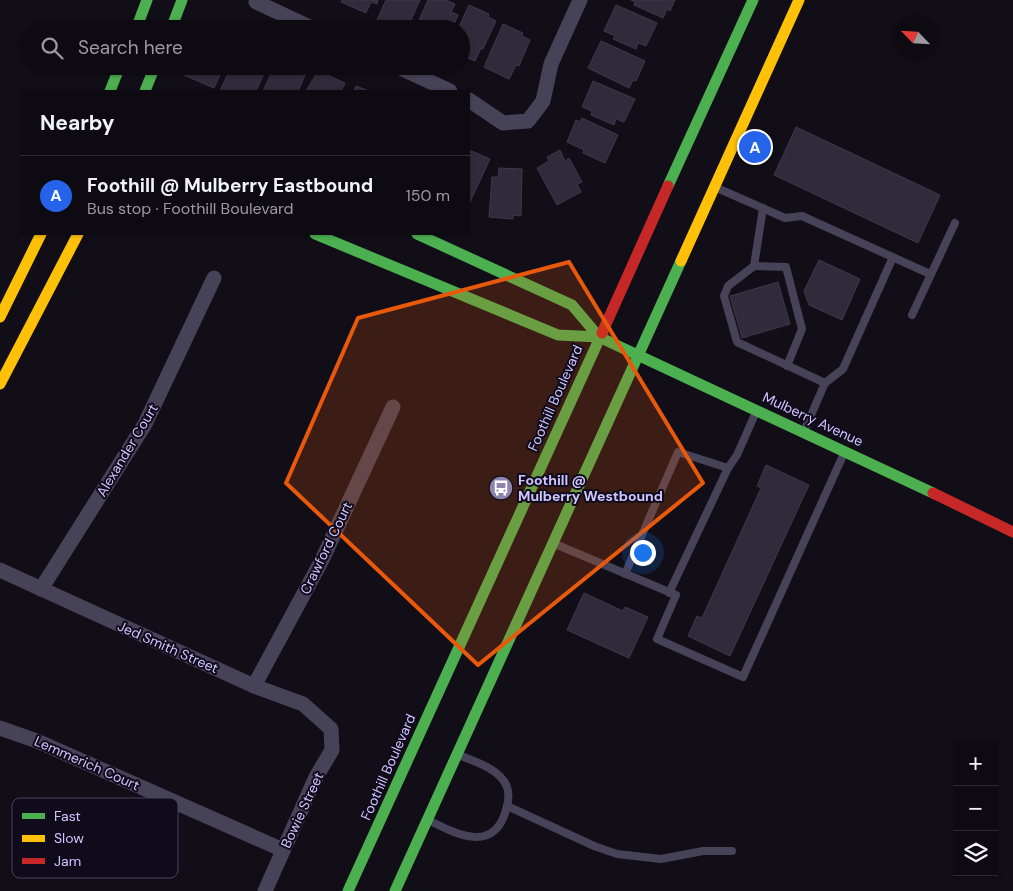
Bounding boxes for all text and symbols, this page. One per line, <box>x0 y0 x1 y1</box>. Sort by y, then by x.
north arrow <box>893 15 938 60</box>
search box <box>20 20 470 75</box>
icon: search <box>38 34 66 62</box>
text: Search here <box>78 35 183 60</box>
text: Nearby <box>40 109 114 137</box>
pin: A <box>739 128 771 166</box>
text: Foothill @ Mulberry Eastbound <box>87 173 373 198</box>
text: A <box>50 185 62 206</box>
text: 150 m <box>406 185 450 206</box>
text: Bus stop · Foothill Boulevard <box>87 198 294 219</box>
street label: Foothill Boulevard <box>524 342 586 454</box>
street label: Mulberry Avenue <box>760 388 866 450</box>
street label: Alexander Court <box>92 400 162 500</box>
place label: Foothill @ Mulberry Westbound <box>518 471 663 505</box>
bus stop icon: Foothill @ Mulberry Westbound <box>488 475 514 501</box>
street label: Crawford Court <box>296 499 356 597</box>
your location <box>630 540 656 566</box>
street label: Jed Smith Street <box>115 617 221 677</box>
street label: Foothill Boulevard <box>357 711 419 823</box>
street label: Lemmerich Court <box>32 732 142 794</box>
map controls <box>953 741 998 876</box>
button: + <box>953 741 998 786</box>
street label: Bowie Street <box>277 769 327 851</box>
button: − <box>953 786 998 831</box>
legend <box>12 798 178 878</box>
text: Fast <box>54 807 81 825</box>
text: Slow <box>54 829 84 847</box>
button: layers <box>953 831 998 876</box>
text: Jam <box>54 852 81 870</box>

